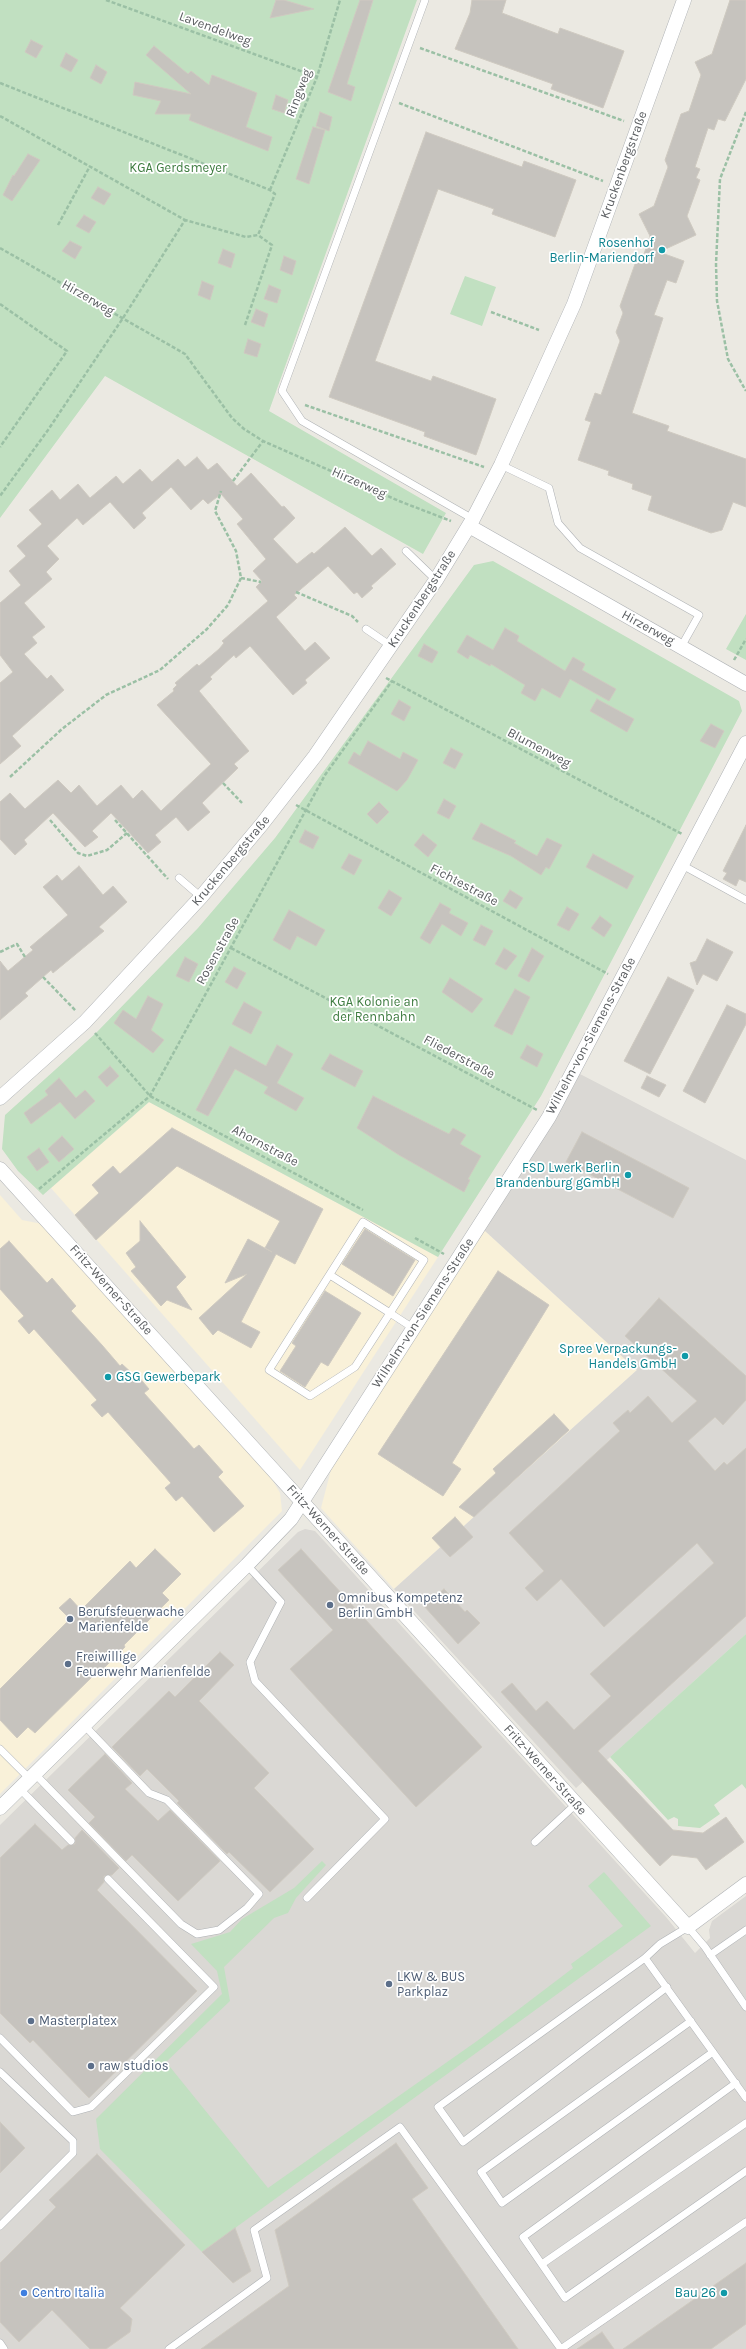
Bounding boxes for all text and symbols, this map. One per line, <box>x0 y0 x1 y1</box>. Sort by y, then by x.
street label: Lavendelweg <box>177 9 253 49</box>
street label: Ringweg <box>283 67 315 119</box>
street label: Kruckenbergstraße <box>597 109 651 221</box>
park label: KGA Gerdsmeyer <box>129 160 227 176</box>
place label: Rosenhof Berlin-Mariendorf <box>549 235 654 266</box>
marker: Rosenhof Berlin-Mariendorf <box>657 245 667 255</box>
street label: Hirzerweg <box>59 277 117 319</box>
street label: Hirzerweg <box>329 464 389 502</box>
street label: Kruckenbergstraße <box>385 547 459 651</box>
street label: Hirzerweg <box>619 607 677 649</box>
street label: Blumenweg <box>505 725 573 771</box>
street label: Kruckenbergstraße <box>189 813 273 909</box>
street label: Fichtestraße <box>427 861 501 909</box>
street label: Rosenstraße <box>193 915 243 987</box>
street label: Wilhelm-von-Siemens-Straße <box>543 955 639 1117</box>
park label: KGA Kolonie an der Rennbahn <box>329 994 419 1025</box>
street label: Fliederstraße <box>421 1032 497 1082</box>
street label: Ahornstraße <box>229 1122 301 1170</box>
place label: FSD Lwerk Berlin Brandenburg gGmbH <box>495 1160 620 1191</box>
marker: FSD Lwerk Berlin Brandenburg gGmbH <box>623 1170 633 1180</box>
street label: Wilhelm-von-Siemens-Straße <box>369 1235 477 1391</box>
street label: Fritz-Werner-Straße <box>66 1241 156 1339</box>
place label: Spree Verpackungs- Handels GmbH <box>559 1341 677 1372</box>
marker: Spree Verpackungs- Handels GmbH <box>680 1351 690 1361</box>
place label: GSG Gewerbepark <box>116 1369 221 1385</box>
marker: GSG Gewerbepark <box>103 1372 113 1382</box>
street label: Fritz-Werner-Straße <box>283 1481 373 1579</box>
place label: Omnibus Kompetenz Berlin GmbH <box>338 1590 463 1621</box>
marker: Omnibus Kompetenz Berlin GmbH <box>325 1600 335 1610</box>
place label: Berufsfeuerwache Marienfelde <box>78 1604 184 1635</box>
marker: Berufsfeuerwache Marienfelde <box>65 1614 75 1624</box>
place label: Freiwillige Feuerwehr Marienfelde <box>76 1649 211 1680</box>
marker: Freiwillige Feuerwehr Marienfelde <box>63 1659 73 1669</box>
street label: Fritz-Werner-Straße <box>500 1721 590 1819</box>
place label: LKW & BUS Parkplaz <box>397 1969 465 2000</box>
marker: LKW & BUS Parkplaz <box>384 1979 394 1989</box>
place label: Masterplatex <box>39 2013 117 2029</box>
marker: Masterplatex <box>26 2016 36 2026</box>
place label: raw studios <box>99 2058 168 2074</box>
marker: raw studios <box>86 2061 96 2071</box>
place label: Centro Italia <box>32 2285 105 2301</box>
place label: Bau 26 <box>675 2285 716 2301</box>
marker: Centro Italia <box>19 2288 29 2298</box>
marker: Bau 26 <box>719 2288 729 2298</box>

